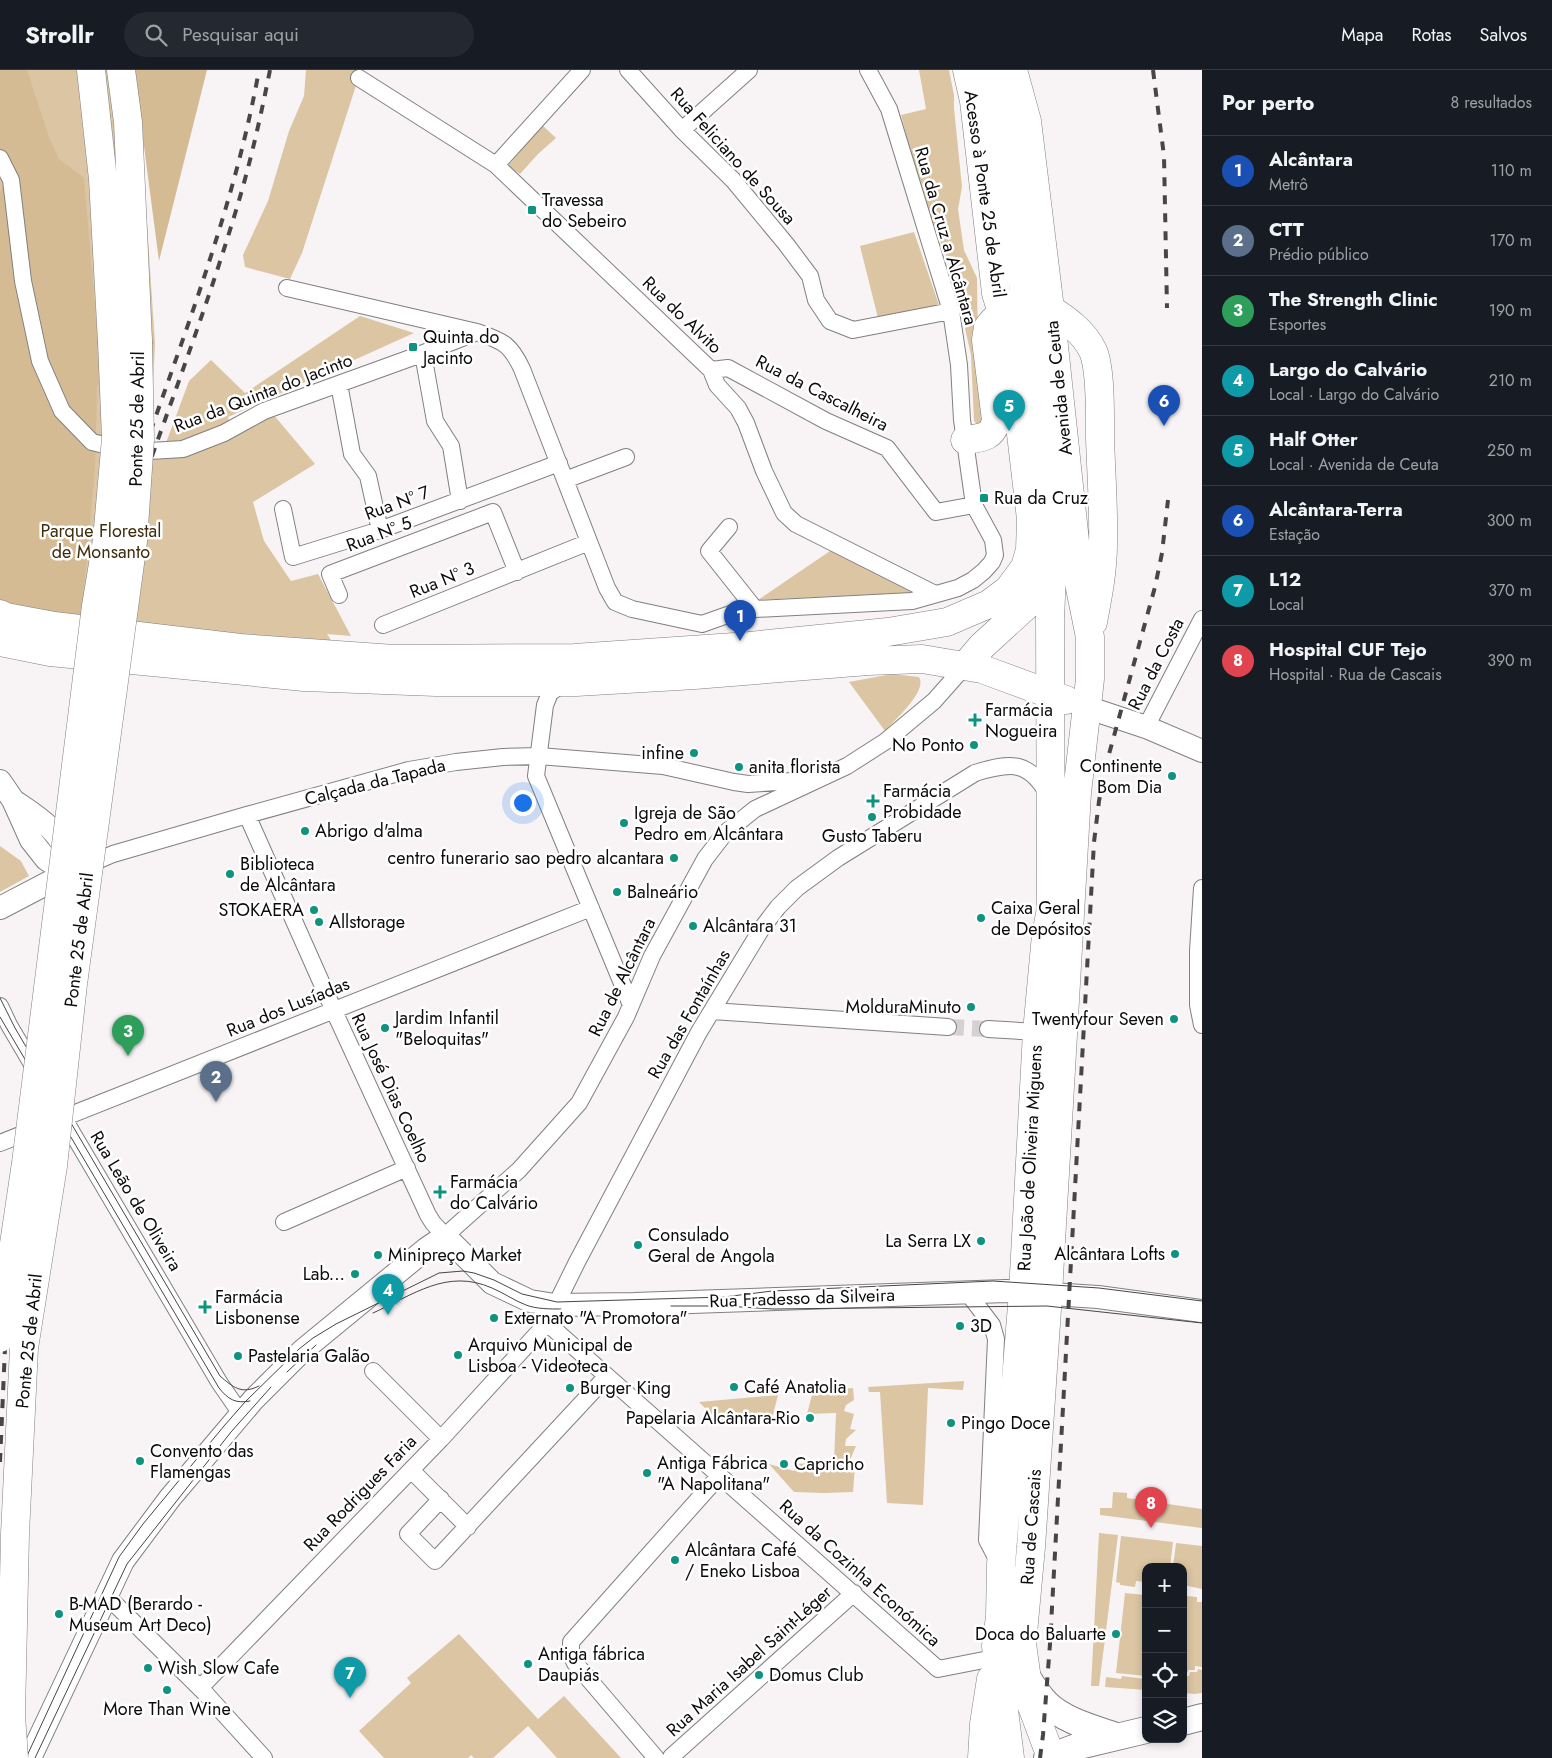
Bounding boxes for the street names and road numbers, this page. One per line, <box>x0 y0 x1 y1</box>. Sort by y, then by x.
street label: Rua Feliciano de Sousa <box>664 82 802 230</box>
street label: Acesso à Ponte 25 de Abril <box>958 89 1012 299</box>
street label: Rua da Cruz a Alcântara <box>908 144 984 328</box>
street label: Rua do Alvito <box>636 270 728 360</box>
street label: Avenida de Ceuta <box>1039 319 1079 457</box>
street label: Rua da Quinta do Jacinto <box>170 347 356 439</box>
street label: Rua da Cascalheira <box>751 348 893 438</box>
street label: Ponte 25 de Abril <box>123 351 151 487</box>
street label: Rua Nº 7 <box>361 479 434 527</box>
street label: Rua Nº 5 <box>343 510 415 558</box>
street label: Rua Nº 3 <box>406 555 478 605</box>
street label: Rua da Costa <box>1122 613 1190 715</box>
street label: Calçada da Tapada <box>302 752 448 812</box>
street label: Ponte 25 de Abril <box>58 871 100 1009</box>
street label: Rua de Alcântara <box>582 913 662 1041</box>
street label: Rua das Fontaínhas <box>641 945 737 1083</box>
street label: Rua dos Lusíadas <box>223 971 353 1043</box>
street label: Rua José Dias Coelho <box>345 1009 437 1167</box>
street label: Rua João de Oliveira Miguens <box>1011 1044 1049 1272</box>
street label: Rua Leão de Oliveira <box>84 1126 188 1276</box>
street label: Ponte 25 de Abril <box>9 1272 49 1410</box>
street label: Rua Fradesso da Silveira <box>709 1282 895 1314</box>
street label: Rua Rodrigues Faria <box>298 1429 422 1557</box>
street label: Rua de Cascais <box>1014 1468 1048 1586</box>
street label: Rua da Cozinha Económica <box>774 1493 946 1653</box>
street label: Rua Maria Isabel Saint-Léger <box>660 1579 838 1743</box>

